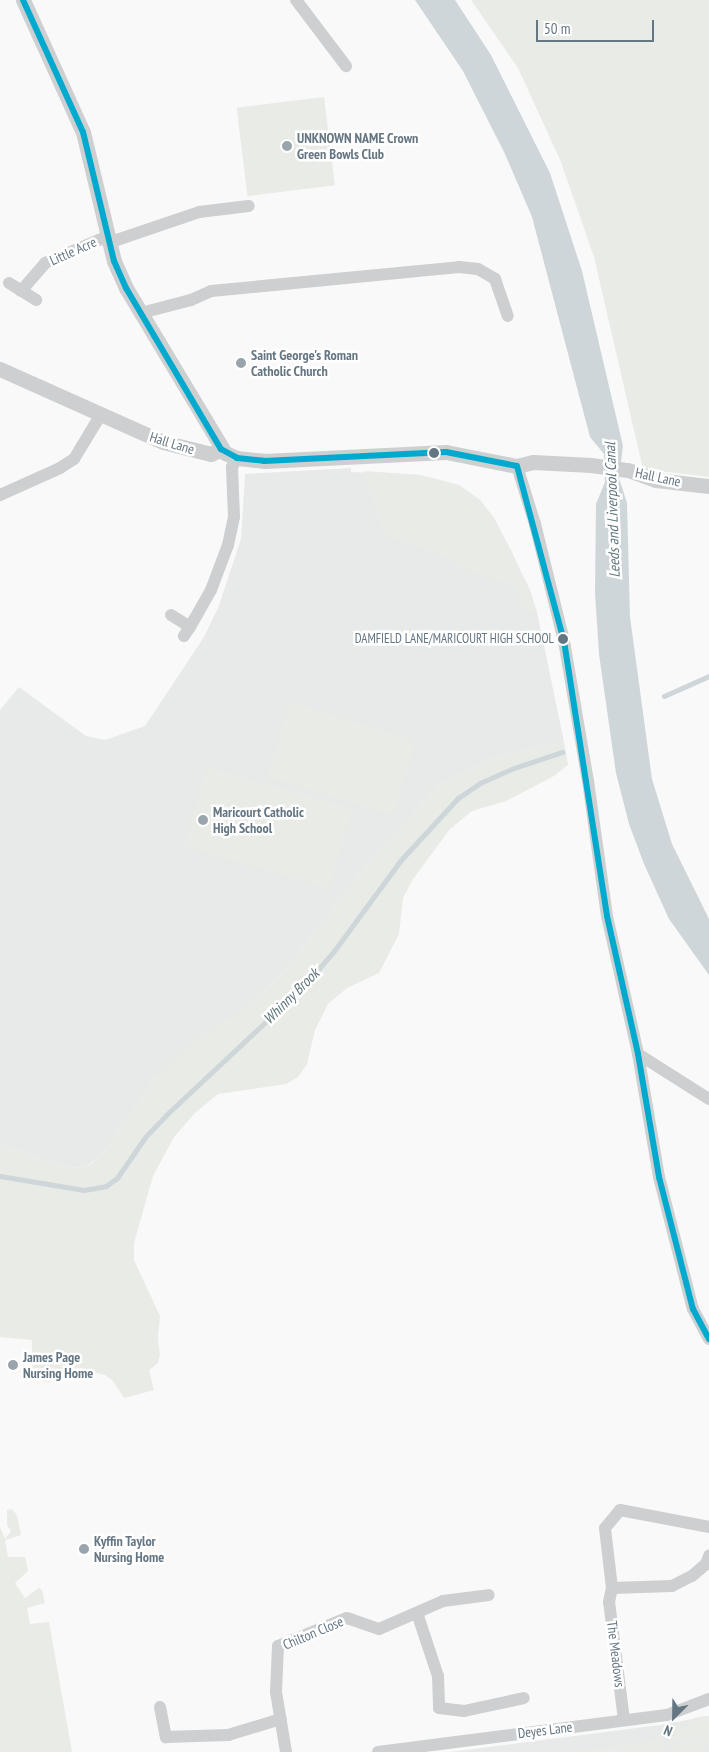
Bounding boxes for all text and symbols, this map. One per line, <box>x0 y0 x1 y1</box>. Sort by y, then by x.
scale bar <box>539 10 656 42</box>
text: 50 m <box>544 19 570 38</box>
place label: UNKNOWN NAME Crown Green Bowls Club <box>297 130 418 162</box>
marker: UNKNOWN NAME Crown Green Bowls Club <box>281 140 293 152</box>
street label: Little Acre <box>47 233 99 269</box>
place label: Saint George's Roman Catholic Church <box>251 347 358 380</box>
marker: Saint George's Roman Catholic Church <box>235 357 247 369</box>
street label: Hall Lane <box>148 428 196 458</box>
water label: Leeds and Liverpool Canal <box>601 442 623 578</box>
unlabelled marker <box>429 448 439 458</box>
street label: Hall Lane <box>634 464 682 490</box>
place label: DAMFIELD LANE/MARICOURT HIGH SCHOOL <box>354 631 554 647</box>
marker: DAMFIELD LANE/MARICOURT HIGH SCHOOL <box>558 634 568 644</box>
place label: Maricourt Catholic High School <box>213 804 304 836</box>
marker: Maricourt Catholic High School <box>197 814 209 826</box>
water label: Whinny Brook <box>259 964 323 1028</box>
place label: James Page Nursing Home <box>23 1349 93 1381</box>
marker: James Page Nursing Home <box>7 1359 19 1371</box>
place label: Kyffin Taylor Nursing Home <box>94 1533 164 1565</box>
marker: Kyffin Taylor Nursing Home <box>78 1543 90 1555</box>
street label: Chilton Close <box>280 1613 346 1653</box>
street label: The Meadows <box>604 1620 628 1688</box>
north arrow <box>649 1692 699 1742</box>
street label: Deyes Lane <box>517 1718 573 1742</box>
text: N <box>661 1721 675 1741</box>

